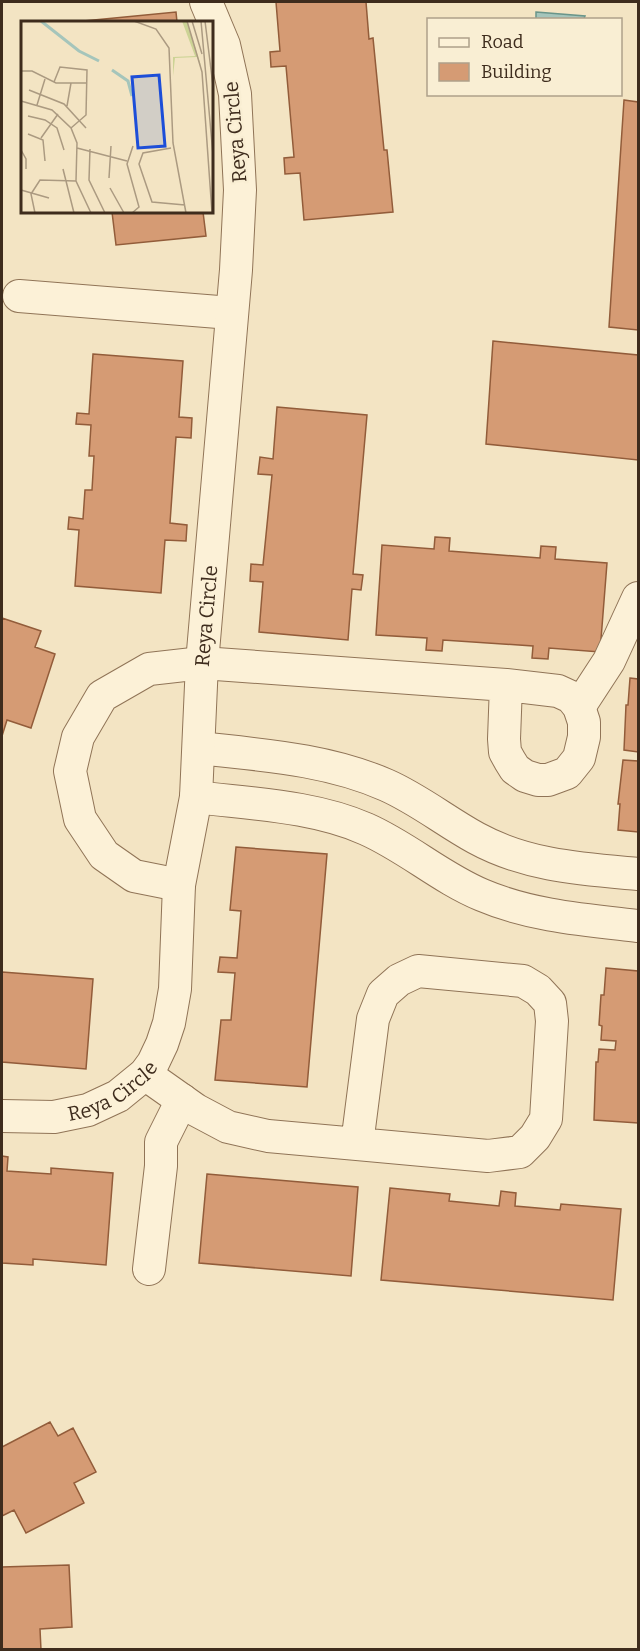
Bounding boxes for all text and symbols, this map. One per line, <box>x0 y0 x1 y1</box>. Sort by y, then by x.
legend <box>427 18 622 96</box>
inset map <box>21 21 213 213</box>
text: Road <box>481 31 524 53</box>
text: Building <box>481 61 552 83</box>
street label: Reya Circle <box>219 80 251 184</box>
street label: Reya Circle <box>190 564 222 668</box>
street label: Reya Circle <box>65 1056 162 1126</box>

